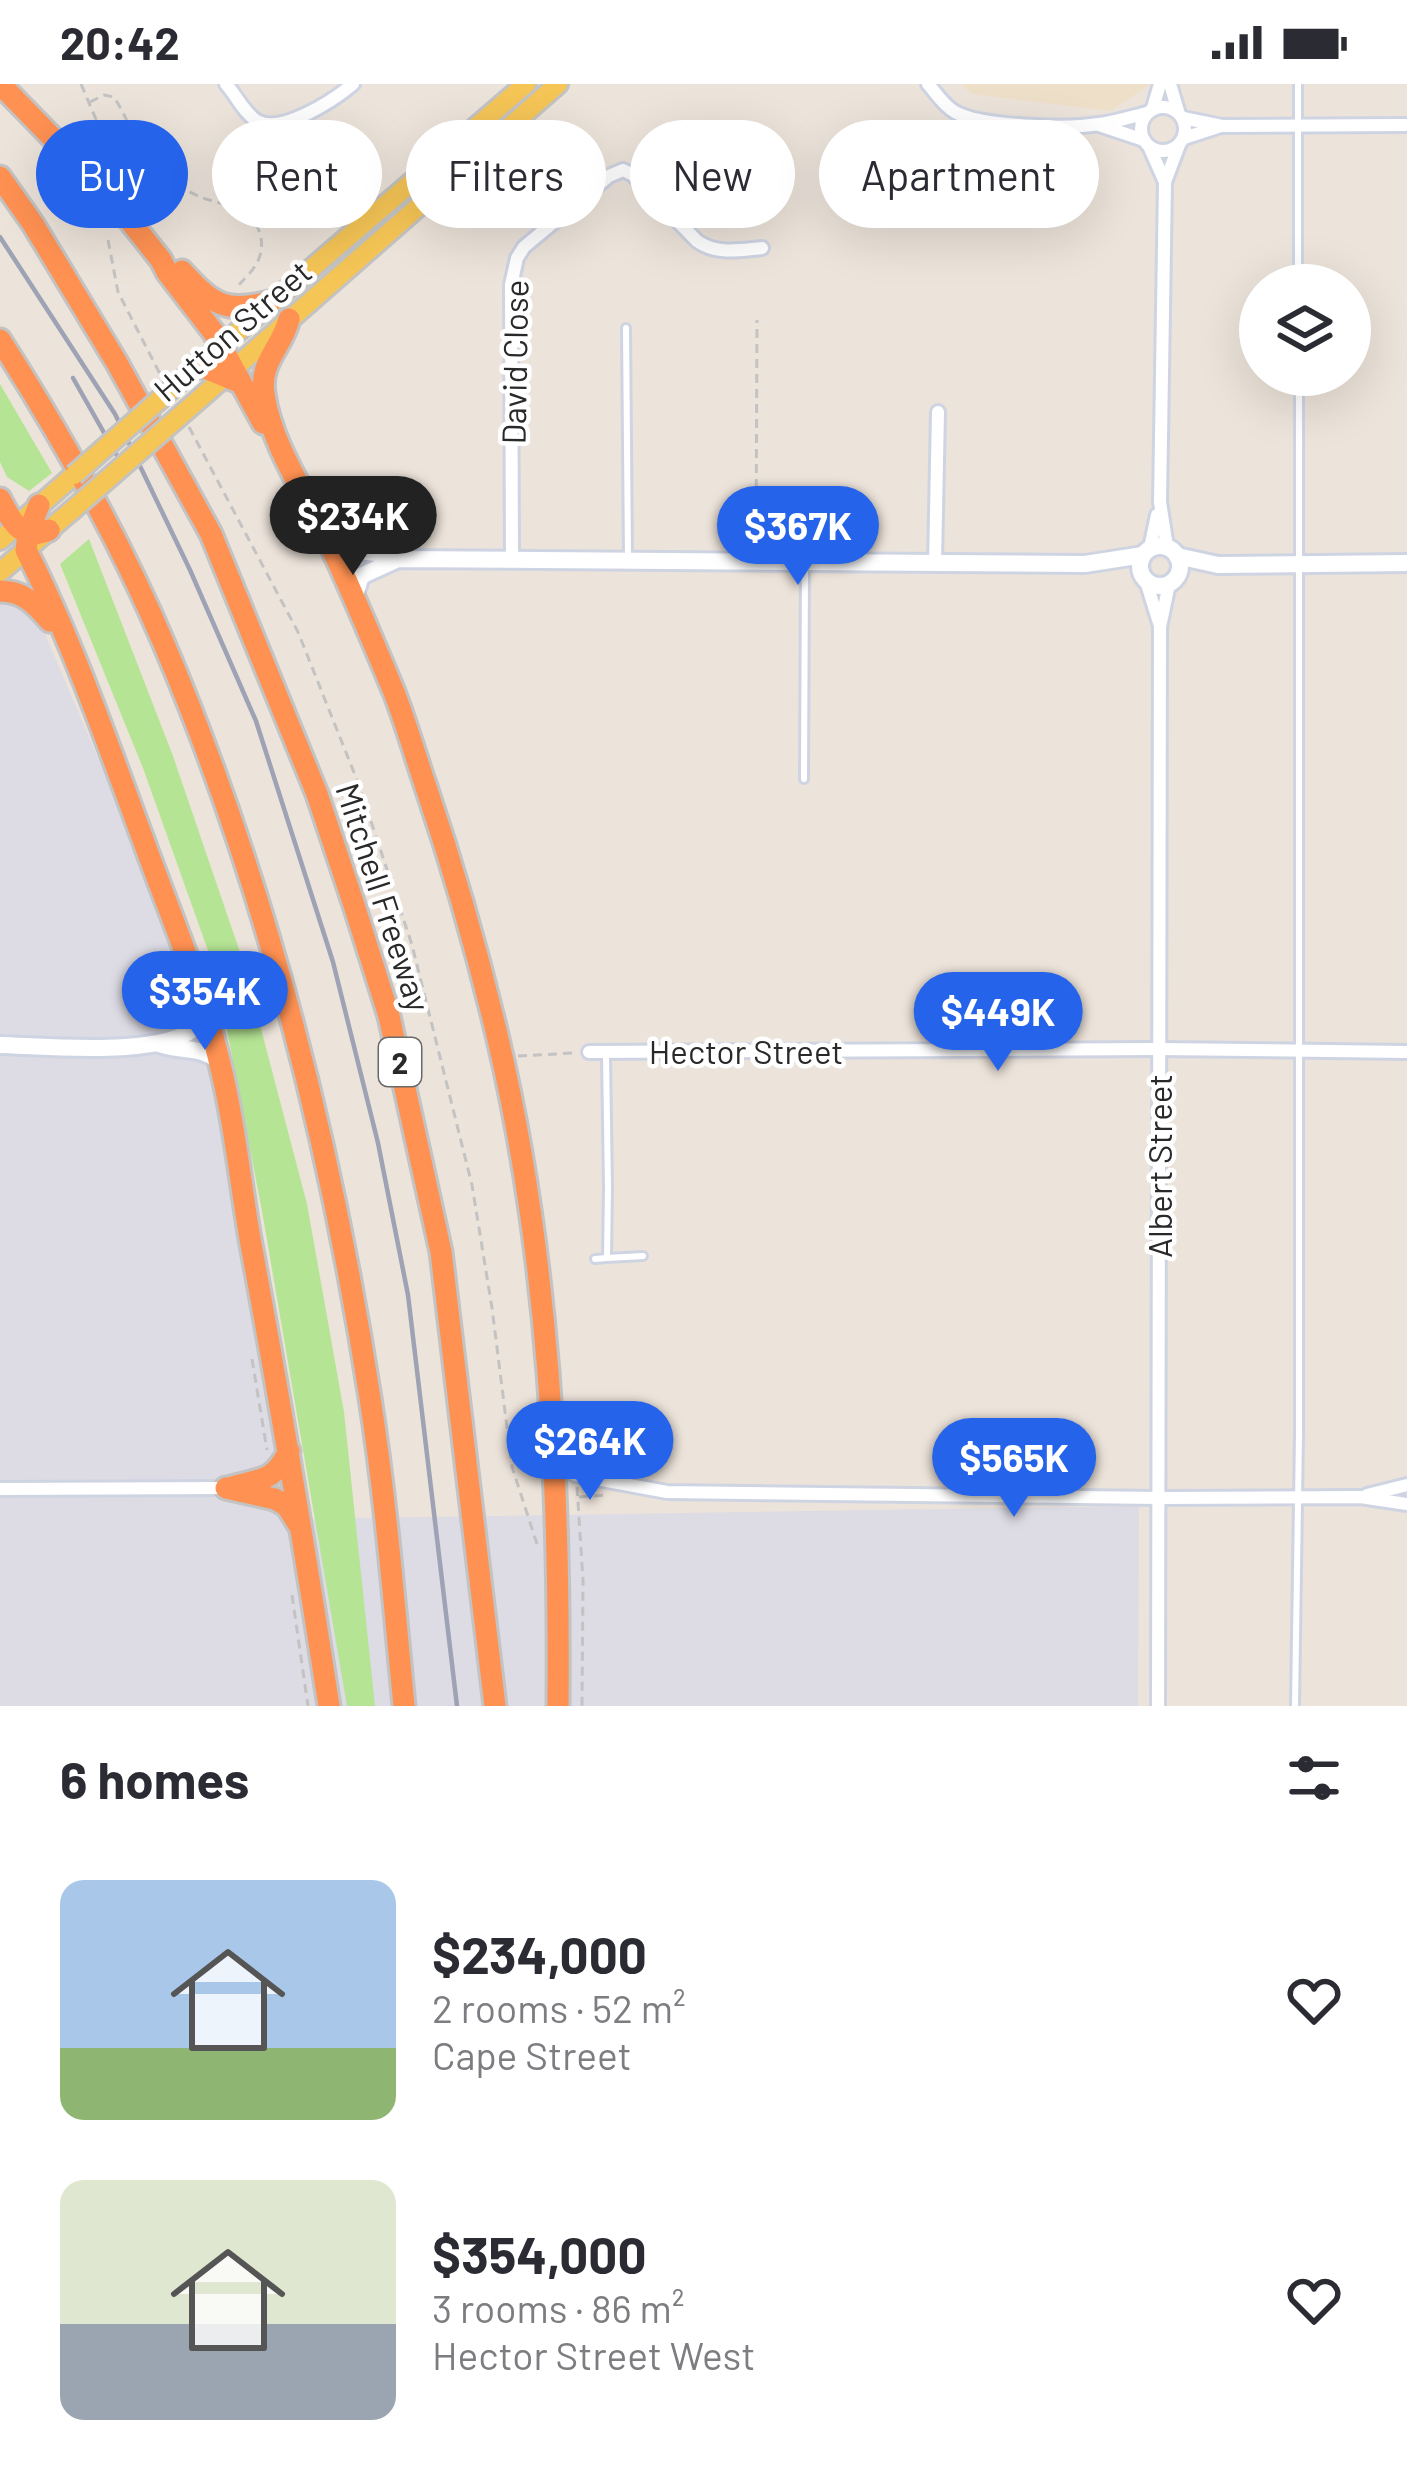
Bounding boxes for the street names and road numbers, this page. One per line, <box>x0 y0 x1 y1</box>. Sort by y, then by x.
street label: Hutton Street <box>145 251 319 409</box>
street label: David Close <box>493 279 535 445</box>
street label: Mitchell Freeway <box>328 778 440 1016</box>
street label: Hector Street <box>649 1031 843 1071</box>
road number: 2 <box>379 1038 421 1086</box>
street label: Albert Street <box>1139 1074 1179 1258</box>

